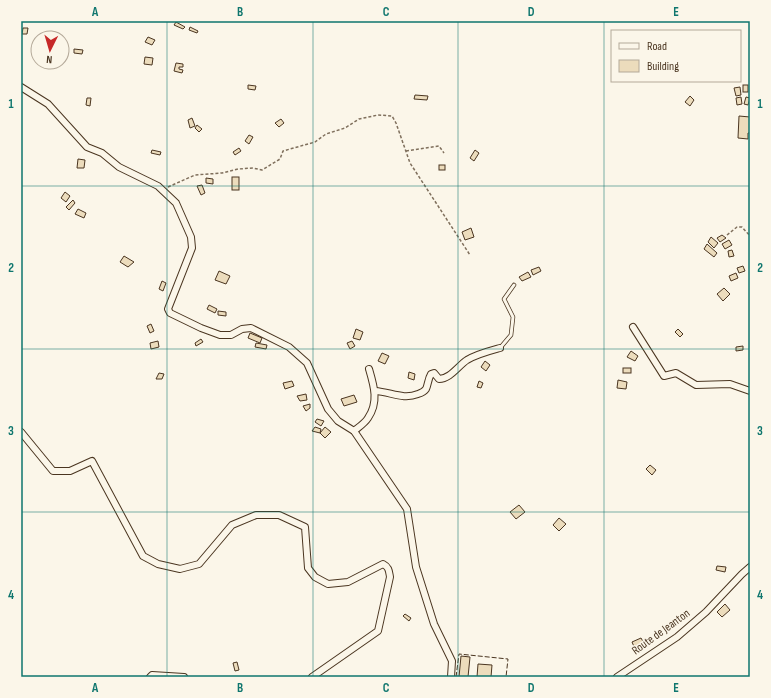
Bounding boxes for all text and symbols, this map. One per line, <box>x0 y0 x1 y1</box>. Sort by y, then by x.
text: A <box>91 4 99 20</box>
text: B <box>237 4 243 20</box>
text: C <box>383 4 390 20</box>
text: D <box>528 4 535 20</box>
text: E <box>673 4 679 20</box>
north arrow <box>30 30 70 70</box>
legend <box>611 30 741 82</box>
text: Road <box>647 39 667 54</box>
text: N <box>46 53 53 66</box>
text: Building <box>647 59 679 74</box>
text: 1 <box>8 96 14 112</box>
text: 1 <box>757 96 763 112</box>
text: 2 <box>8 260 14 276</box>
text: 2 <box>757 260 763 276</box>
text: 3 <box>8 423 14 439</box>
text: 3 <box>757 423 763 439</box>
text: 4 <box>8 587 14 603</box>
text: 4 <box>757 587 763 603</box>
street label: Route de Jeanton <box>629 606 693 658</box>
text: A <box>91 680 99 696</box>
text: B <box>237 680 243 696</box>
text: C <box>383 680 390 696</box>
text: D <box>528 680 535 696</box>
text: E <box>673 680 679 696</box>

